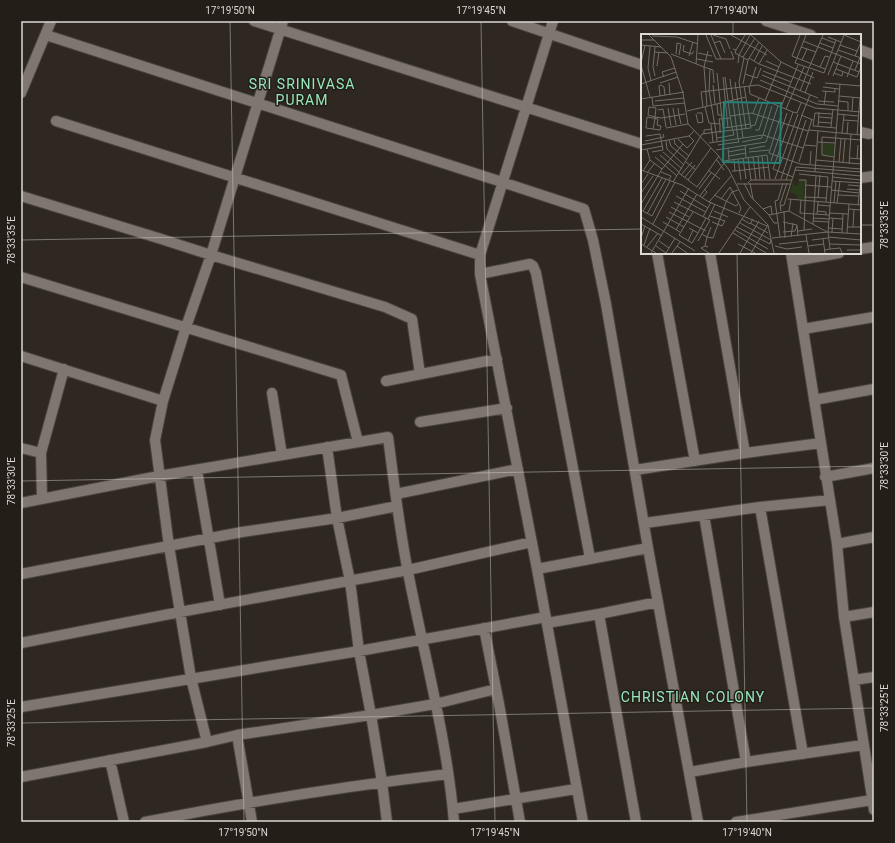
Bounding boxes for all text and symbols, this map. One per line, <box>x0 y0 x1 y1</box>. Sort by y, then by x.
text: 17°19'50"N <box>205 5 255 16</box>
text: 17°19'45"N <box>456 5 506 16</box>
text: 17°19'40"N <box>708 5 758 16</box>
inset map <box>641 34 861 254</box>
district label: SRI SRINIVASA PURAM <box>249 76 355 108</box>
text: 78°33'35"E <box>879 201 890 249</box>
text: 78°33'35"E <box>6 216 17 264</box>
text: 78°33'30"E <box>879 442 890 490</box>
text: 78°33'30"E <box>6 457 17 505</box>
text: 78°33'25"E <box>879 684 890 732</box>
district label: CHRISTIAN COLONY <box>621 689 765 705</box>
text: 78°33'25"E <box>6 699 17 747</box>
text: 17°19'50"N <box>218 827 268 838</box>
text: 17°19'45"N <box>470 827 520 838</box>
text: 17°19'40"N <box>722 827 772 838</box>

